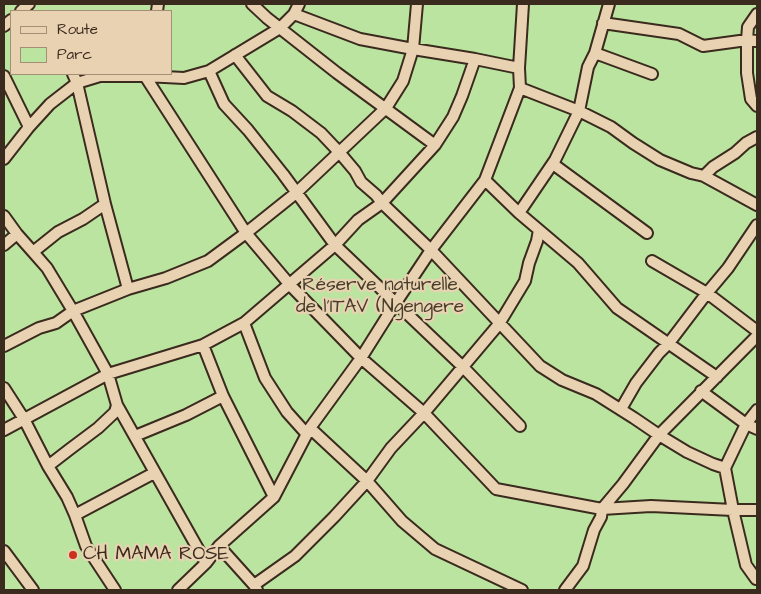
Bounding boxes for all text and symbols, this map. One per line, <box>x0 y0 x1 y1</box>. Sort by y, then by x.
legend <box>10 10 172 75</box>
text: Route <box>57 19 98 40</box>
text: Parc <box>57 44 92 65</box>
park label: Réserve naturelle de l'ITAV (Ngengere <box>296 275 464 319</box>
place label: CH MAMA ROSE <box>83 544 229 566</box>
marker: CH MAMA ROSE <box>67 549 79 561</box>

